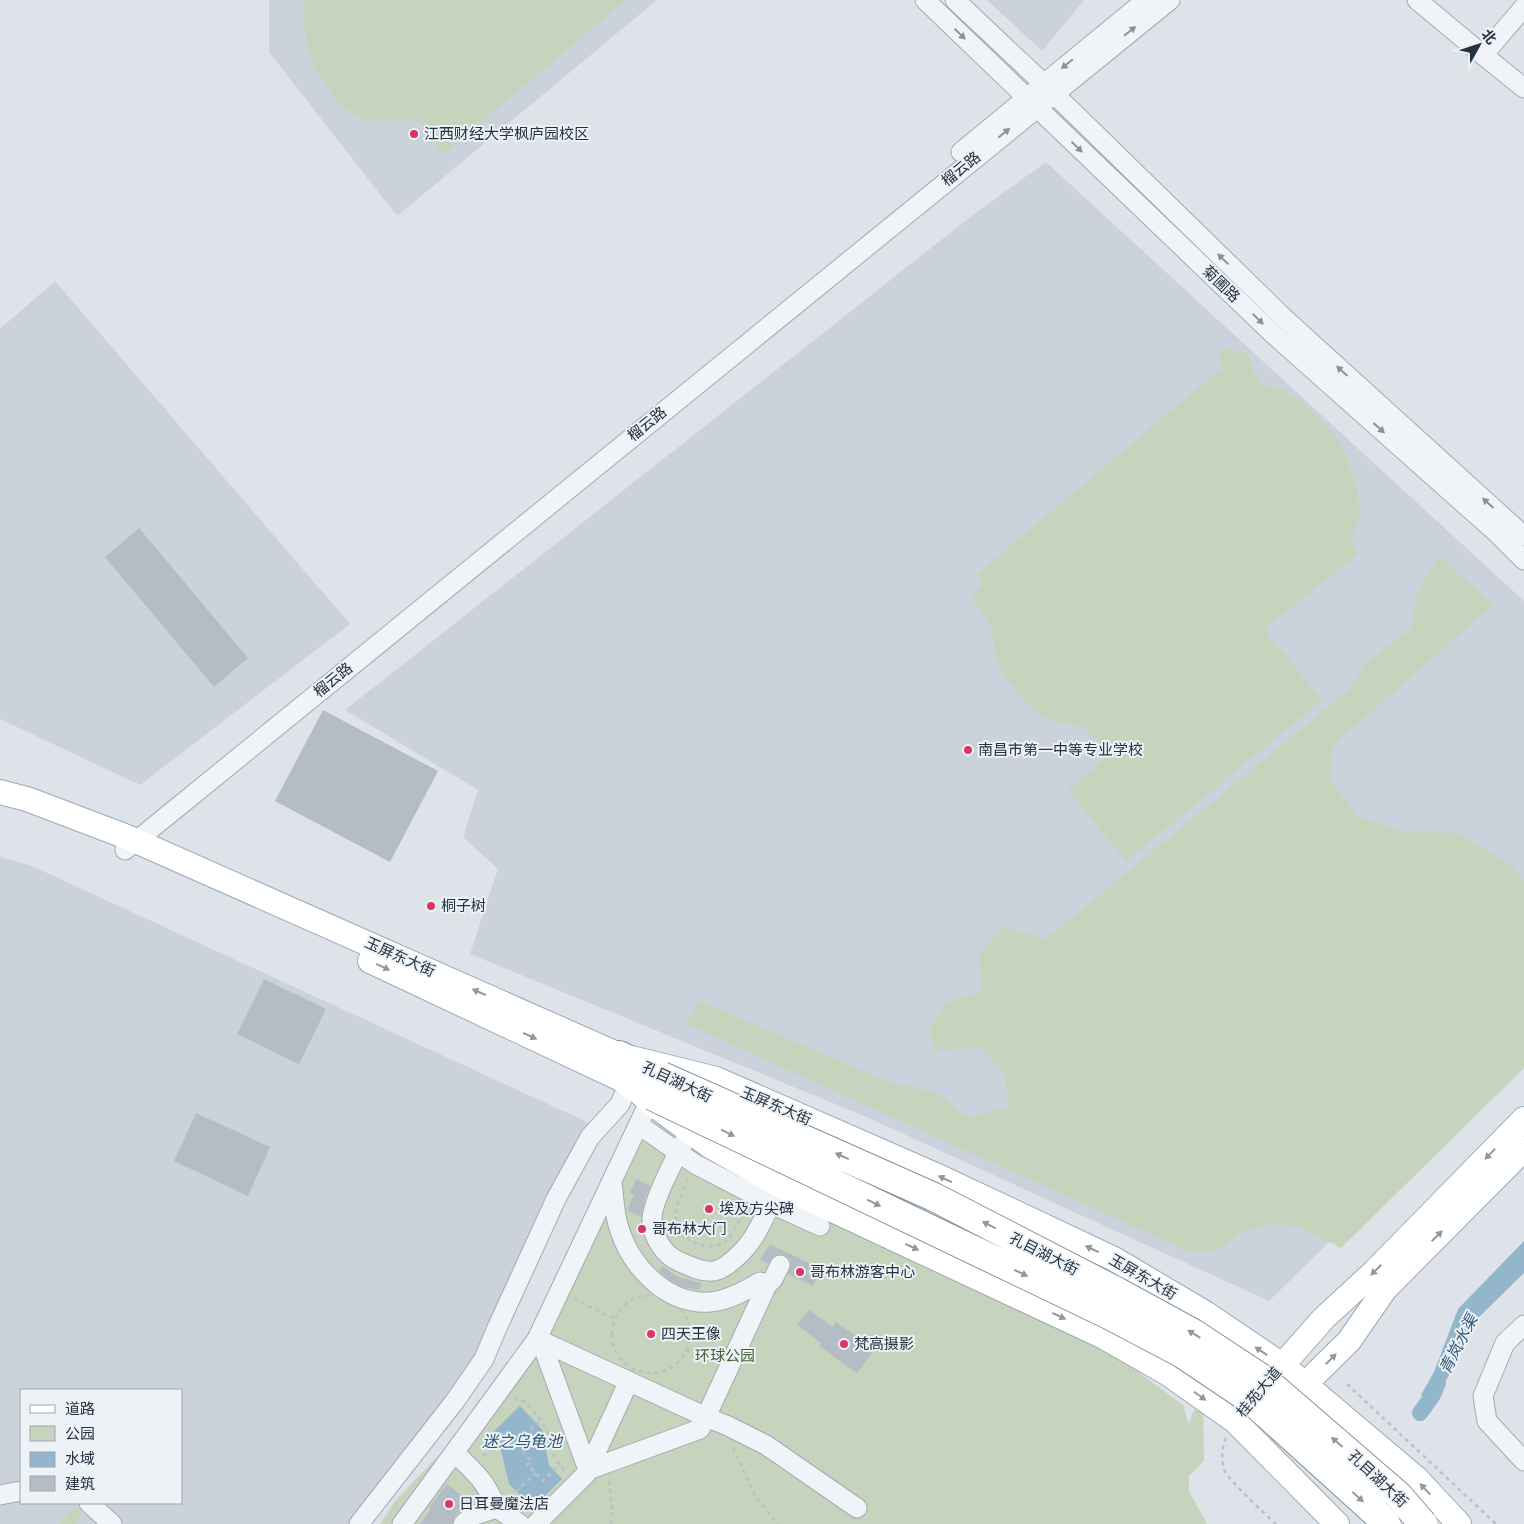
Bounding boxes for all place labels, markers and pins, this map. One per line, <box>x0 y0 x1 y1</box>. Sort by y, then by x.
place label: 江西财经大学枫庐园校区 <box>424 125 589 143</box>
marker: 江西财经大学枫庐园校区 <box>408 128 420 140</box>
place label: 南昌市第一中等专业学校 <box>978 741 1143 759</box>
marker: 南昌市第一中等专业学校 <box>962 744 974 756</box>
place label: 桐子树 <box>441 897 486 915</box>
marker: 桐子树 <box>425 900 437 912</box>
place label: 埃及方尖碑 <box>719 1200 794 1218</box>
marker: 埃及方尖碑 <box>703 1203 715 1215</box>
place label: 哥布林大门 <box>652 1220 727 1238</box>
marker: 哥布林大门 <box>636 1223 648 1235</box>
place label: 哥布林游客中心 <box>810 1263 915 1281</box>
marker: 哥布林游客中心 <box>794 1266 806 1278</box>
place label: 四天王像 <box>661 1325 721 1343</box>
marker: 四天王像 <box>645 1328 657 1340</box>
place label: 梵高摄影 <box>854 1335 914 1353</box>
marker: 梵高摄影 <box>838 1338 850 1350</box>
place label: 日耳曼魔法店 <box>459 1495 549 1513</box>
marker: 日耳曼魔法店 <box>443 1498 455 1510</box>

